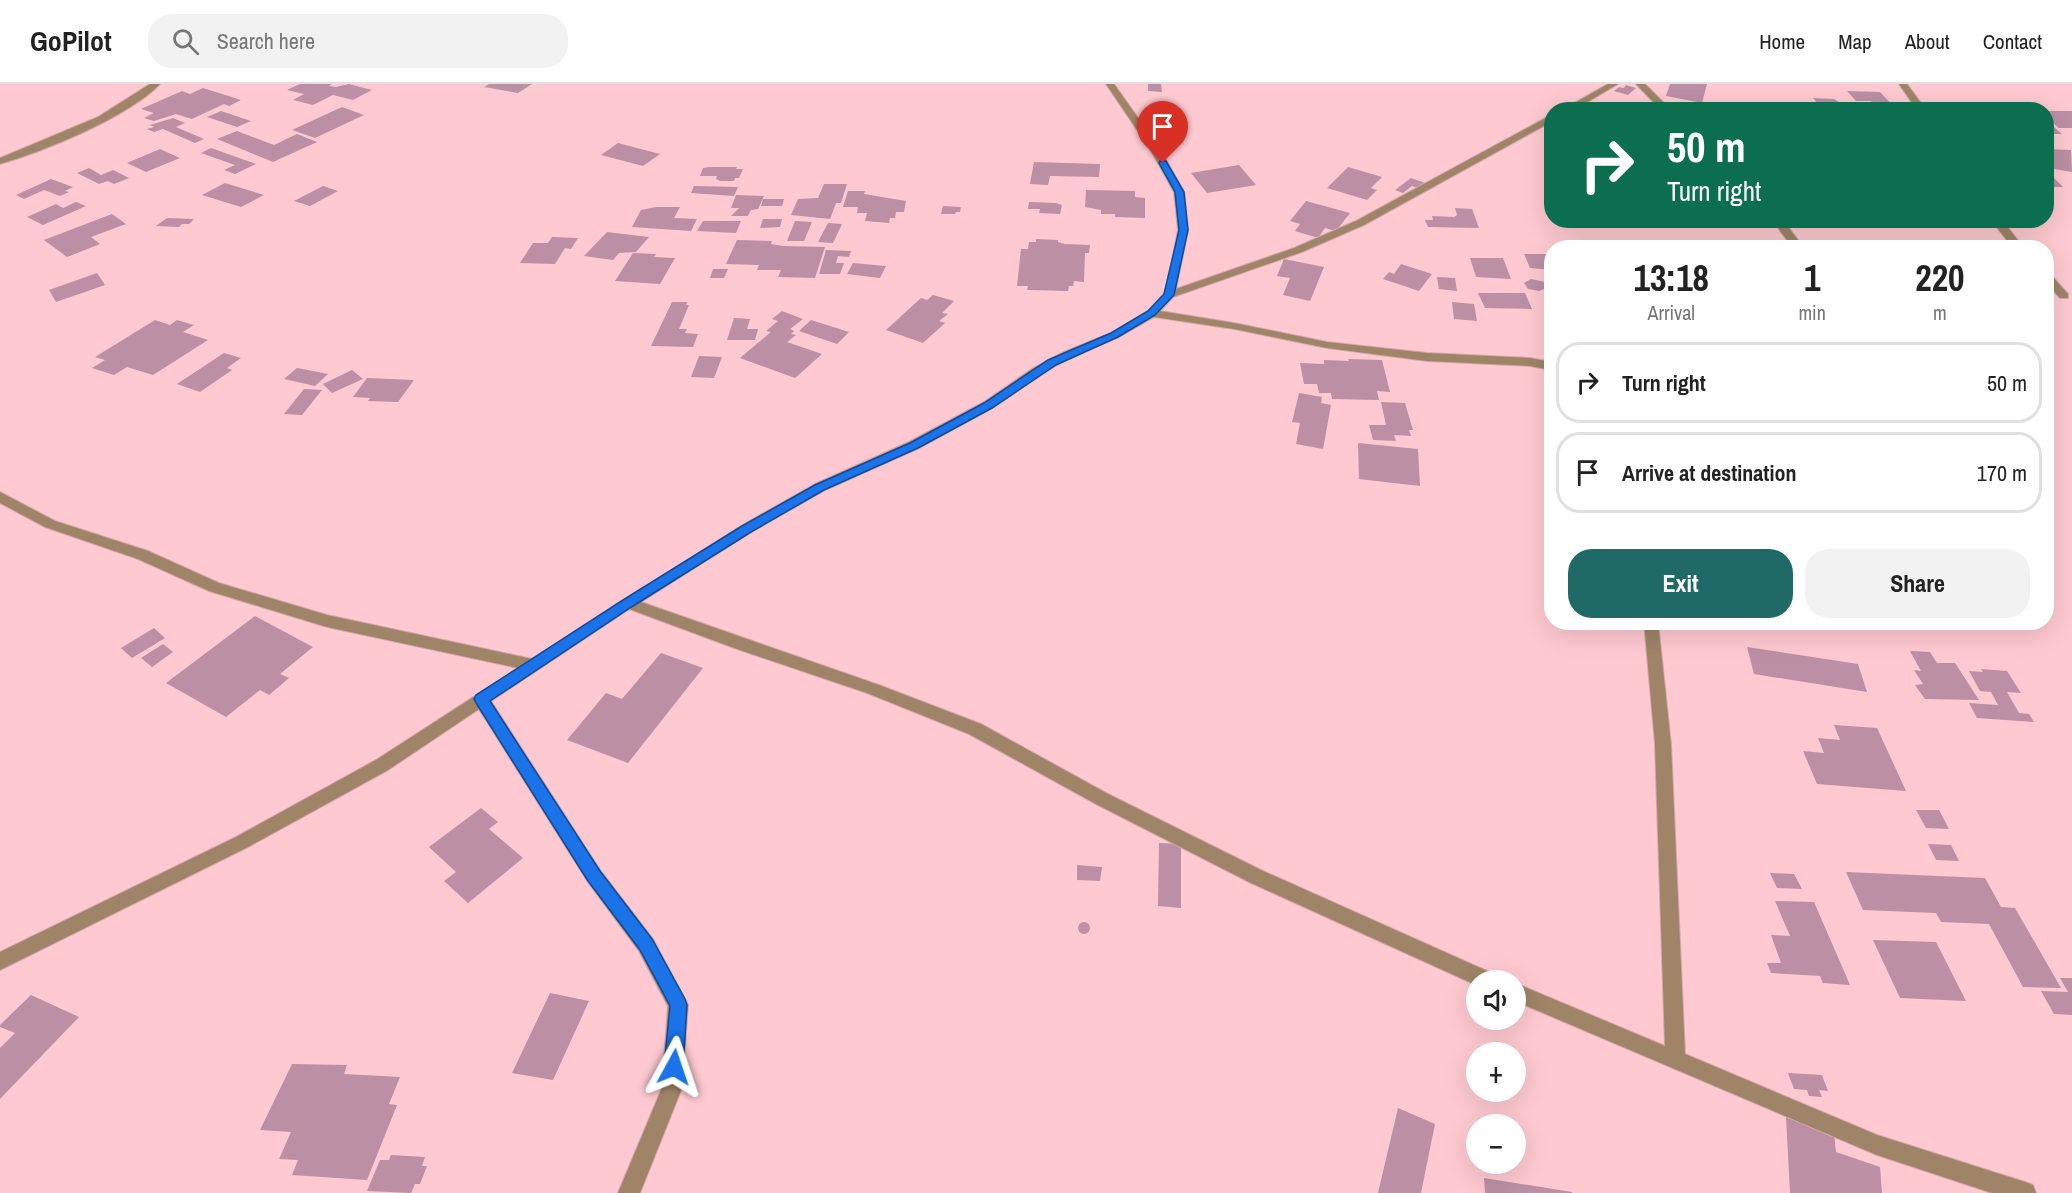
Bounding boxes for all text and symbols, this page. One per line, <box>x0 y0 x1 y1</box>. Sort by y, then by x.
search box <box>148 14 568 68</box>
text: GoPilot <box>30 22 112 60</box>
icon: search <box>169 25 202 58</box>
text: Search here <box>217 26 315 56</box>
text: Home <box>1759 27 1805 56</box>
text: Map <box>1838 27 1872 56</box>
text: About <box>1905 27 1950 56</box>
text: Contact <box>1983 27 2042 56</box>
pin <box>1137 101 1188 163</box>
icon: arrive <box>1146 110 1179 143</box>
text: 50 m <box>1667 119 1746 175</box>
icon: right <box>1568 126 1646 204</box>
text: Turn right <box>1667 173 1761 209</box>
text: 13:18 <box>1633 254 1709 302</box>
text: 1 <box>1804 254 1820 302</box>
text: 220 <box>1915 254 1965 302</box>
text: Arrival <box>1648 299 1695 326</box>
text: min <box>1798 299 1826 326</box>
text: m <box>1933 299 1947 326</box>
icon: right <box>1571 366 1604 399</box>
text: Turn right <box>1622 368 1706 398</box>
text: 50 m <box>1987 368 2027 398</box>
icon: arrive <box>1571 456 1604 489</box>
text: Arrive at destination <box>1622 458 1796 488</box>
text: 170 m <box>1977 458 2027 488</box>
button: Exit <box>1568 549 1793 618</box>
button: Share <box>1805 549 2030 618</box>
map controls <box>1466 970 1526 1174</box>
button: sound <box>1466 970 1526 1030</box>
position arrow <box>642 1035 706 1099</box>
button: + <box>1466 1042 1526 1102</box>
button: − <box>1466 1114 1526 1174</box>

